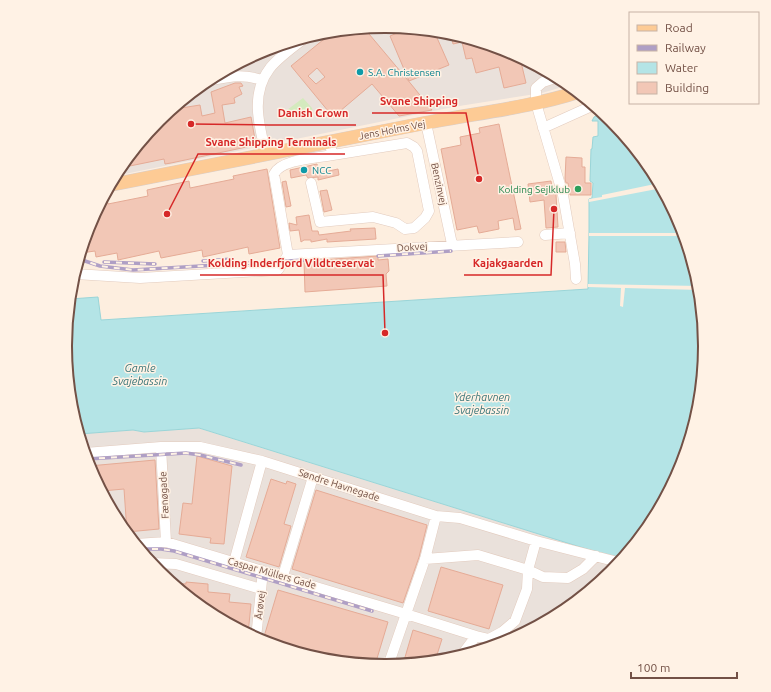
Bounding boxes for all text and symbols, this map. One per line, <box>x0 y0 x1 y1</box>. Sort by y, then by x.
legend <box>629 12 759 104</box>
text: Road <box>665 21 693 34</box>
text: Railway <box>665 41 706 54</box>
text: Water <box>665 61 698 74</box>
marker: S.A. Christensen <box>355 67 365 77</box>
place label: S.A. Christensen <box>368 67 441 78</box>
text: Building <box>665 81 709 94</box>
callout: Svane Shipping <box>372 90 466 113</box>
text: Svane Shipping <box>380 95 458 107</box>
callout: Danish Crown <box>269 102 356 125</box>
text: Danish Crown <box>278 107 348 119</box>
street label: Jens Holms Vej <box>358 118 426 142</box>
callout: Svane Shipping Terminals <box>198 131 345 154</box>
text: Svane Shipping Terminals <box>206 136 336 148</box>
street label: Benzinvej <box>429 162 449 206</box>
marker: NCC <box>299 165 309 175</box>
place label: NCC <box>312 165 331 176</box>
place label: Kolding Sejlklub <box>499 184 570 195</box>
marker: Kolding Sejlklub <box>573 184 583 194</box>
street label: Dokvej <box>396 240 428 254</box>
callout: Kolding Inderfjord Vildtreservat <box>200 252 383 275</box>
callout: Kajakgaarden <box>464 252 551 275</box>
text: Kolding Inderfjord Vildtreservat <box>208 257 375 269</box>
text: Kajakgaarden <box>473 257 543 269</box>
water label: Gamle Svajebassin <box>112 362 167 387</box>
water label: Yderhavnen Svajebassin <box>454 391 510 416</box>
street label: Søndre Havnegade <box>297 467 381 503</box>
street label: Fænøgade <box>157 471 171 519</box>
street label: Caspar Müllers Gade <box>227 555 317 591</box>
street label: Årøvej <box>253 590 267 620</box>
scale bar <box>631 654 737 680</box>
text: 100 m <box>637 661 670 674</box>

